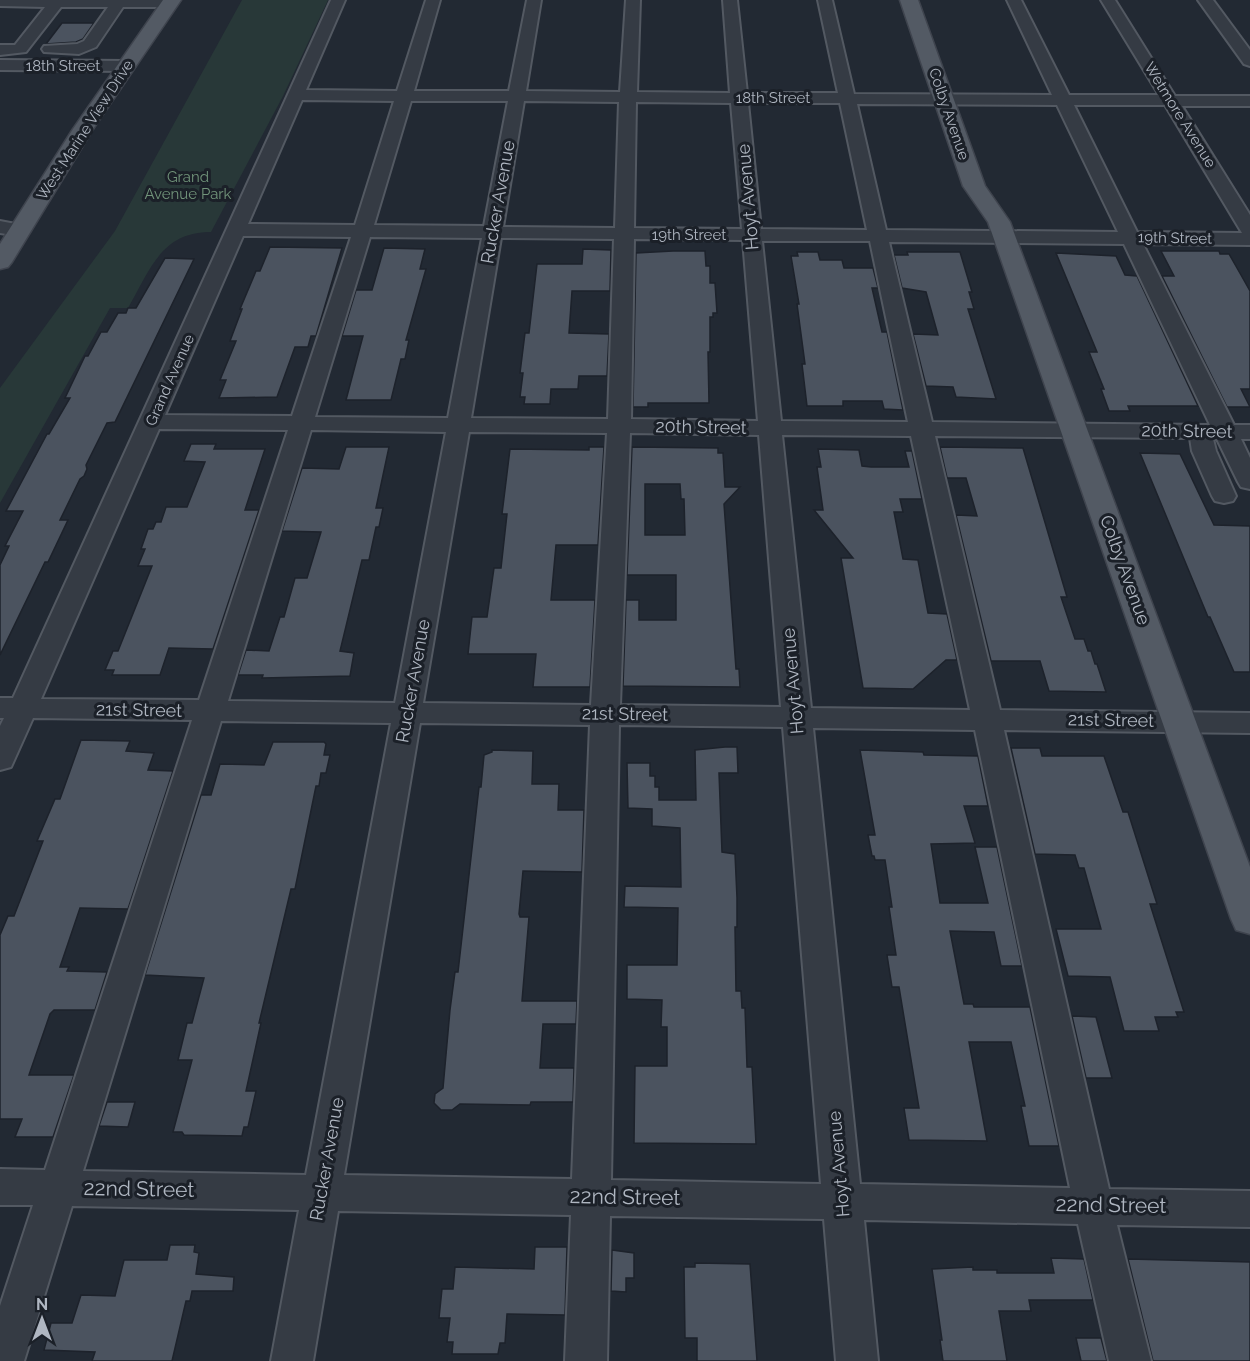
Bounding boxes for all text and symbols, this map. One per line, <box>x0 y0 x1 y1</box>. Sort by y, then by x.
street label: West Marine View Drive <box>33 56 137 204</box>
street label: 18th Street <box>26 57 100 75</box>
street label: Wetmore Avenue <box>1140 59 1220 171</box>
street label: Colby Avenue <box>925 66 973 162</box>
street label: 18th Street <box>736 89 810 107</box>
street label: Rucker Avenue <box>476 138 519 265</box>
street label: Hoyt Avenue <box>732 143 763 251</box>
park label: Grand Avenue Park <box>144 168 232 203</box>
street label: 19th Street <box>652 226 726 244</box>
street label: 19th Street <box>1138 228 1212 248</box>
street label: Grand Avenue <box>142 331 198 429</box>
street label: 20th Street <box>655 415 747 438</box>
street label: 20th Street <box>1141 419 1233 442</box>
street label: Colby Avenue <box>1096 512 1155 628</box>
street label: Rucker Avenue <box>391 617 434 744</box>
street label: Hoyt Avenue <box>777 627 808 735</box>
street label: 21st Street <box>96 698 182 721</box>
street label: 21st Street <box>582 702 668 725</box>
street label: 21st Street <box>1068 708 1154 731</box>
street label: Rucker Avenue <box>305 1095 348 1222</box>
street label: Hoyt Avenue <box>823 1110 854 1218</box>
street label: 22nd Street <box>83 1175 195 1202</box>
street label: 22nd Street <box>569 1183 681 1210</box>
street label: 22nd Street <box>1055 1191 1167 1218</box>
north arrow <box>12 1289 72 1349</box>
text: N <box>36 1295 48 1314</box>

